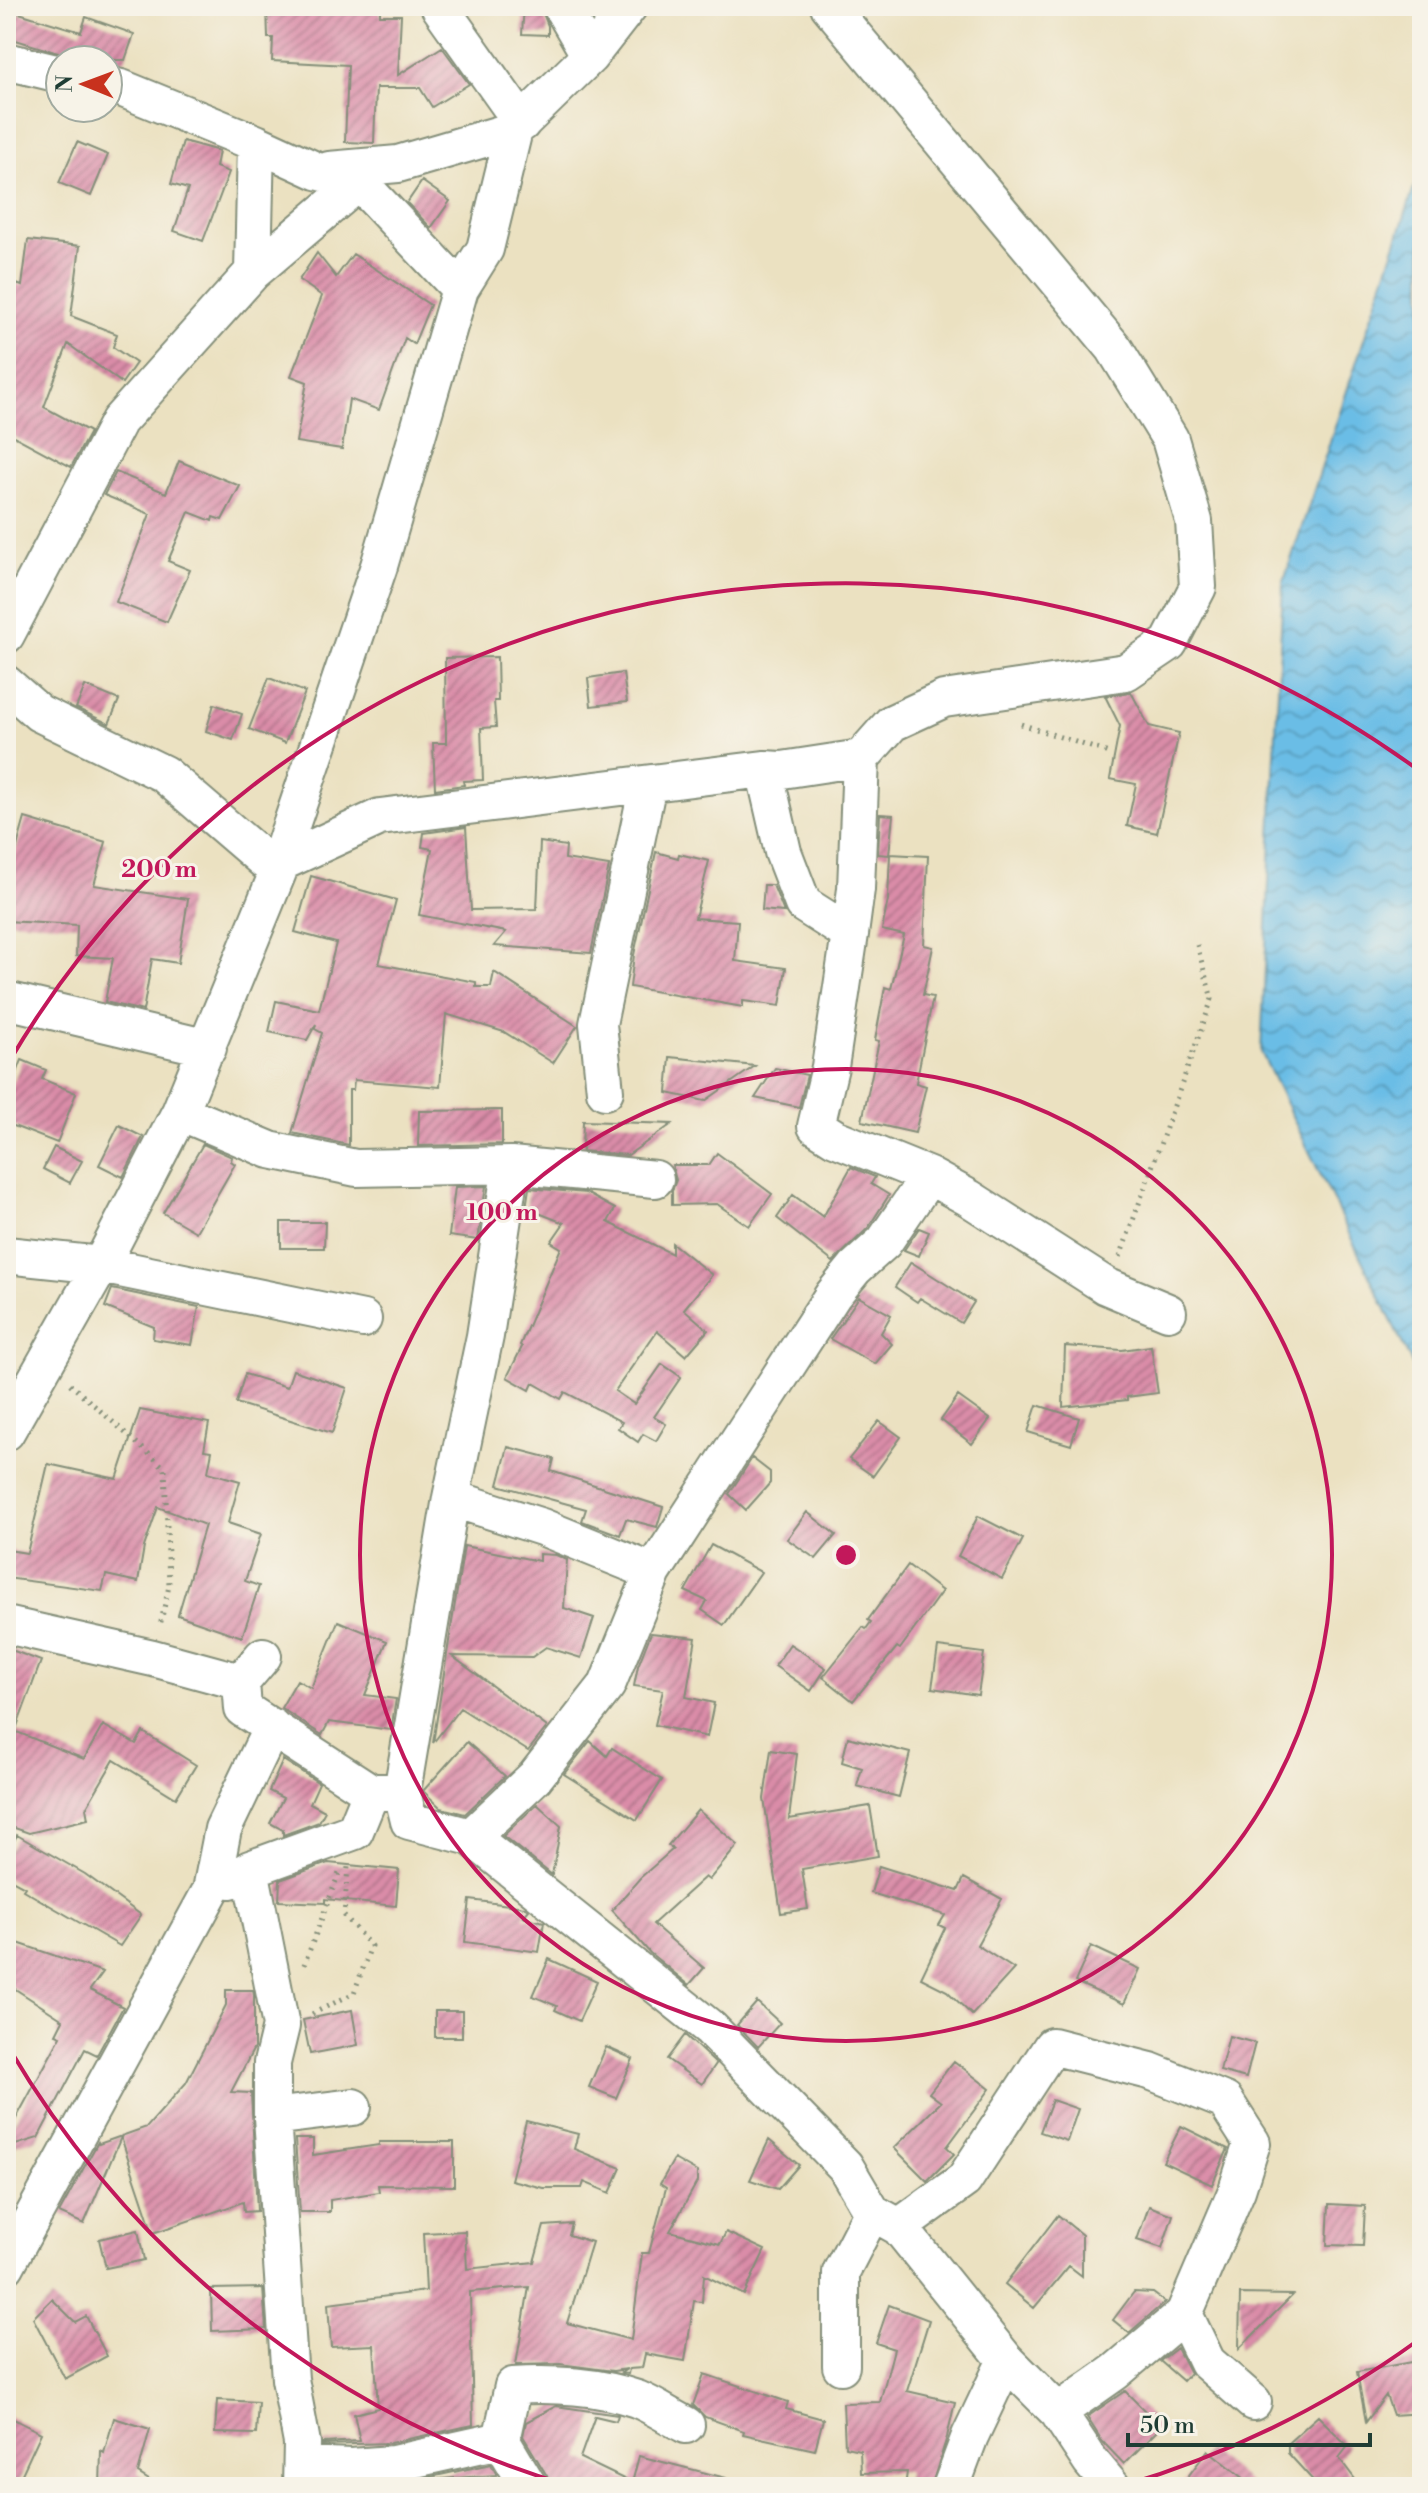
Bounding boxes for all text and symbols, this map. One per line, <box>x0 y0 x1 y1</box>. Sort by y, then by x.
north arrow <box>44 44 124 124</box>
text: N <box>52 74 79 93</box>
text: 200 m <box>121 855 197 885</box>
text: 100 m <box>466 1198 538 1228</box>
centre of rings <box>832 1541 860 1569</box>
scale bar <box>1128 2397 1370 2447</box>
text: 50 m <box>1140 2411 1195 2441</box>

